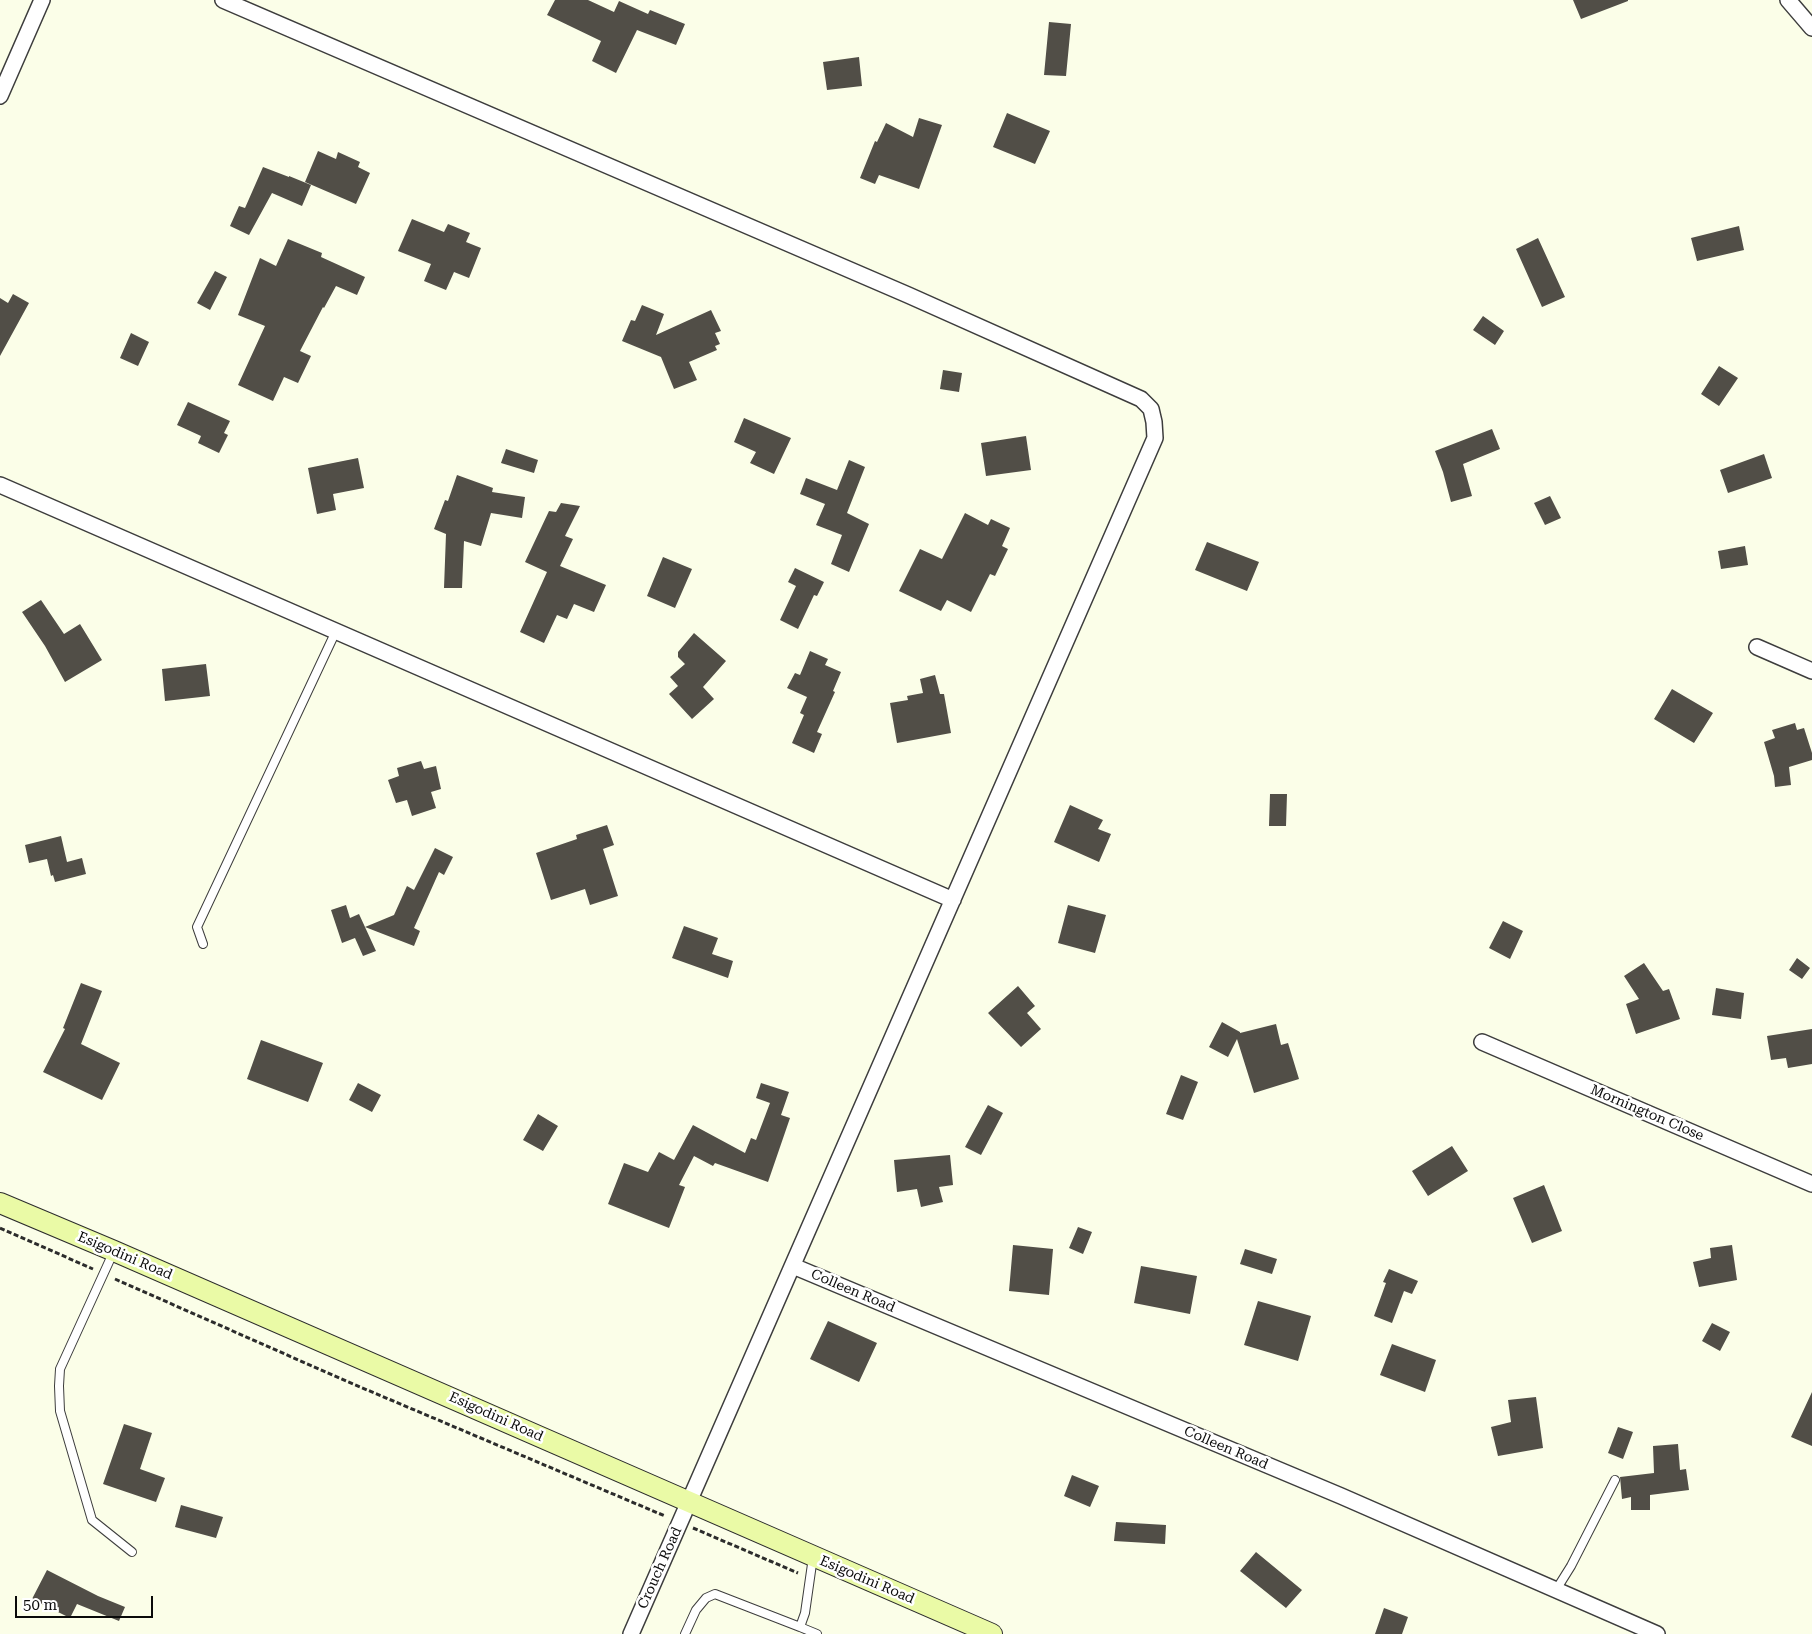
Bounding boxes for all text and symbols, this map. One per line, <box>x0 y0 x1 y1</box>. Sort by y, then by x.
street label: Mornington Close <box>1588 1081 1706 1145</box>
street label: Esigodini Road <box>75 1228 175 1284</box>
street label: Colleen Road <box>808 1266 898 1316</box>
street label: Esigodini Road <box>446 1389 546 1445</box>
street label: Colleen Road <box>1181 1423 1271 1473</box>
street label: Crouch Road <box>634 1524 686 1612</box>
street label: Esigodini Road <box>817 1552 917 1608</box>
scale bar <box>18 1586 155 1618</box>
text: 50 m <box>23 1596 57 1614</box>

